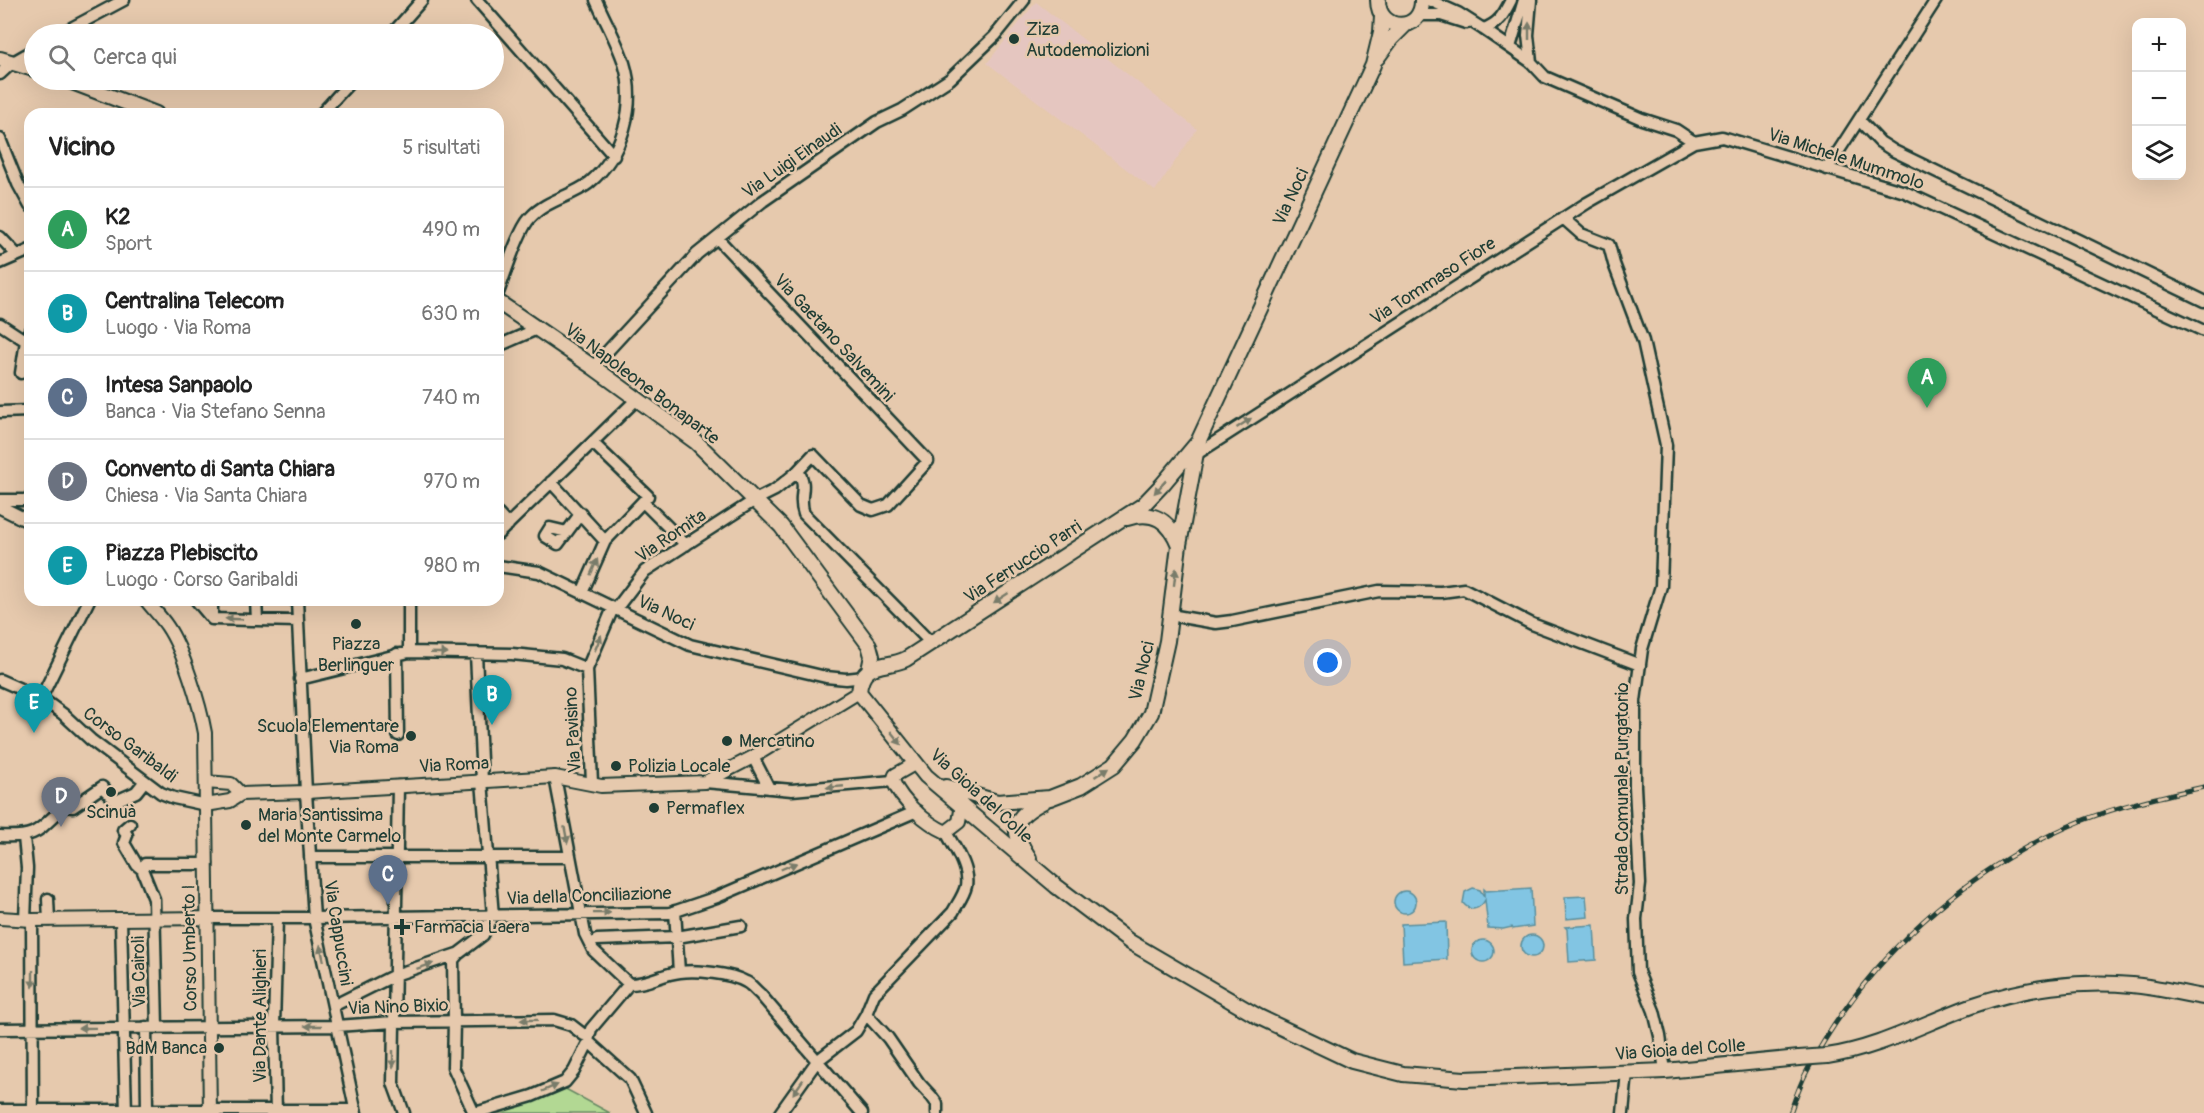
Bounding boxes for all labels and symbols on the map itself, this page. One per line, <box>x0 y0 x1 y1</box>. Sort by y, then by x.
place label: Ziza Autodemolizioni <box>1026 18 1149 62</box>
one-way arrow <box>1524 22 1534 41</box>
marker: Ziza Autodemolizioni <box>1007 32 1021 46</box>
street label: Via Luigi Einaudi <box>738 118 846 204</box>
street label: Via Michele Mummolo <box>1765 123 1927 195</box>
street label: Via Noci <box>1268 165 1314 229</box>
street label: Via Tommaso Fiore <box>1366 232 1500 330</box>
street label: Via Gaetano Salvemini <box>769 269 899 407</box>
street label: Via Napoleone Bonaparte <box>560 318 724 450</box>
pin: A <box>1908 358 1946 408</box>
one-way arrow <box>1236 418 1252 429</box>
one-way arrow <box>1154 479 1167 494</box>
street label: Via Romita <box>631 504 711 568</box>
street label: Via Ferruccio Parri <box>960 515 1086 609</box>
one-way arrow <box>589 558 598 575</box>
one-way arrow <box>1170 568 1180 587</box>
street label: Via Noci <box>634 590 698 636</box>
one-way arrow <box>993 592 1009 603</box>
one-way arrow <box>224 614 243 624</box>
marker: Piazza Berlinguer <box>349 617 363 631</box>
place label: Piazza Berlinguer <box>318 633 395 677</box>
one-way arrow <box>593 634 603 652</box>
street label: Via Noci <box>1124 639 1160 703</box>
your location <box>1313 648 1342 677</box>
one-way arrow <box>430 649 449 658</box>
pin: B <box>472 676 512 725</box>
street label: Strada Comunale Purgatorio <box>1611 682 1634 896</box>
pin: E <box>15 684 54 733</box>
street label: Via Pavisino <box>559 686 587 774</box>
street label: Corso Garibaldi <box>78 702 182 788</box>
place label: Scuola Elementare Via Roma <box>257 715 399 759</box>
marker: Scuola Elementare Via Roma <box>404 729 418 743</box>
place label: Mercatino <box>739 730 815 753</box>
one-way arrow <box>889 730 901 745</box>
marker: Mercatino <box>720 734 734 748</box>
street label: Via Gioia del Colle <box>925 744 1037 848</box>
street label: Via Roma <box>418 752 490 778</box>
place label: Polizia Locale <box>628 755 731 778</box>
marker: Polizia Locale <box>609 759 623 773</box>
one-way arrow <box>1094 767 1110 778</box>
pin: D <box>42 778 80 827</box>
one-way arrow <box>826 782 845 791</box>
marker: Scinuà <box>104 785 118 799</box>
place label: Permaflex <box>666 797 745 820</box>
place label: Scinuà <box>86 801 136 824</box>
marker: Permaflex <box>647 801 661 815</box>
place label: Maria Santissima del Monte Carmelo <box>258 804 402 848</box>
marker: Maria Santissima del Monte Carmelo <box>239 818 253 832</box>
one-way arrow <box>562 826 571 845</box>
pin: C <box>368 856 408 905</box>
one-way arrow <box>780 861 798 871</box>
street label: Via Cappuccini <box>318 879 358 987</box>
street label: Via della Conciliazione <box>506 882 672 910</box>
street label: Corso Umberto I <box>177 884 203 1012</box>
one-way arrow <box>593 908 612 918</box>
place label: Farmacia Laera <box>414 916 530 939</box>
marker: Farmacia Laera <box>395 920 409 934</box>
street label: Via Cairoli <box>127 936 151 1008</box>
one-way arrow <box>317 943 326 962</box>
street label: Via Dante Alighieri <box>249 949 272 1083</box>
one-way arrow <box>416 960 434 970</box>
one-way arrow <box>28 969 38 988</box>
street label: Via Nino Bixio <box>347 994 449 1020</box>
one-way arrow <box>520 1016 539 1025</box>
one-way arrow <box>304 1021 323 1031</box>
one-way arrow <box>78 1023 97 1033</box>
street label: Via Gioia del Colle <box>1614 1034 1746 1066</box>
place label: BdM Banca <box>125 1037 207 1060</box>
marker: BdM Banca <box>212 1041 226 1055</box>
one-way arrow <box>388 1050 398 1069</box>
one-way arrow <box>792 1078 804 1094</box>
one-way arrow <box>542 1083 560 1093</box>

